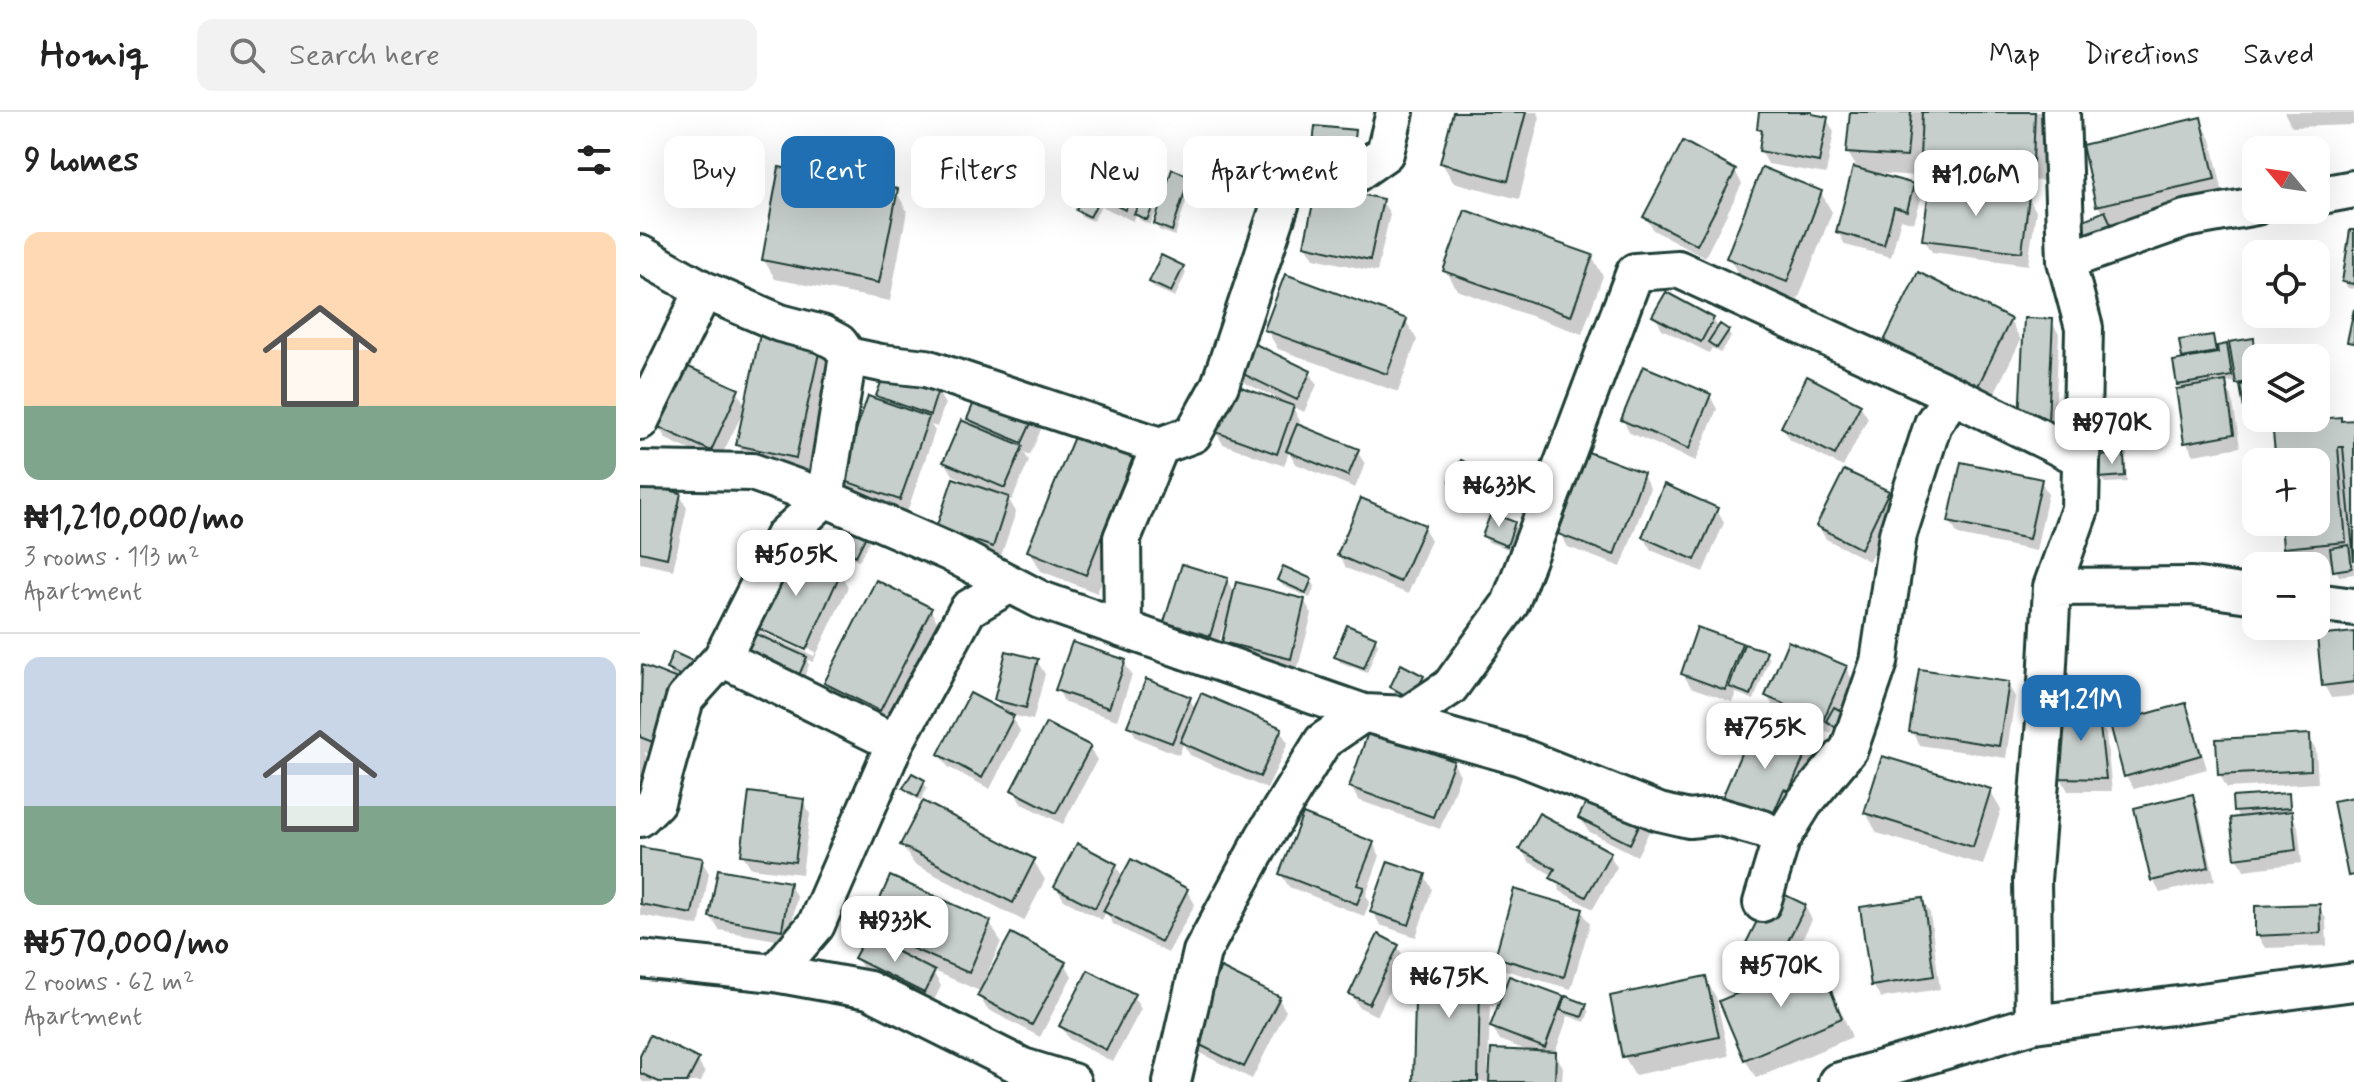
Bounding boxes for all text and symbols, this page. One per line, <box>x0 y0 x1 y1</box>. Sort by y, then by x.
search box <box>197 19 757 91</box>
text: Homiq <box>40 31 149 80</box>
icon: search <box>225 33 269 77</box>
text: Search here <box>289 36 440 75</box>
text: Map <box>1989 37 2040 74</box>
text: Directions <box>2084 37 2199 74</box>
text: Saved <box>2243 37 2314 74</box>
chip: Buy <box>664 136 765 208</box>
chip: Rent <box>781 136 895 208</box>
chip: Filters <box>911 136 1045 208</box>
chip: New <box>1061 136 1167 208</box>
chip: Apartment <box>1183 136 1367 208</box>
north arrow <box>2242 136 2330 224</box>
map controls <box>2242 136 2330 640</box>
text: 9 homes <box>24 138 139 183</box>
icon: filters <box>572 138 616 182</box>
pin: ₦1.06M <box>1911 150 2041 218</box>
text: ₦1.06M <box>1932 159 2020 193</box>
button: locate <box>2242 240 2330 328</box>
icon: home <box>248 284 392 428</box>
button: layers <box>2242 344 2330 432</box>
pin: ₦970K <box>2056 398 2168 466</box>
text: ₦970K <box>2073 407 2151 441</box>
button: + <box>2242 448 2330 536</box>
pin: ₦633K <box>1443 461 1555 529</box>
text: ₦633K <box>1463 470 1535 504</box>
text: ₦1,210,000/mo <box>24 496 244 541</box>
pin: ₦505K <box>740 530 852 598</box>
text: ₦505K <box>755 539 837 573</box>
text: 3 rooms · 113 m² <box>24 541 200 575</box>
button: − <box>2242 552 2330 640</box>
text: Apartment <box>24 575 142 609</box>
pin: ₦1.21M <box>2016 675 2146 743</box>
text: ₦1.21M <box>2040 684 2122 718</box>
pin: ₦755K <box>1709 703 1821 771</box>
icon: home <box>248 709 392 853</box>
text: ₦755K <box>1724 712 1806 746</box>
pin: ₦933K <box>839 896 951 964</box>
text: ₦933K <box>859 905 931 939</box>
text: ₦570,000/mo <box>24 921 229 966</box>
pin: ₦570K <box>1725 941 1837 1009</box>
text: ₦570K <box>1740 950 1822 984</box>
pin: ₦675K <box>1393 952 1505 1020</box>
text: ₦675K <box>1410 961 1488 995</box>
text: 2 rooms · 62 m² <box>24 966 194 1000</box>
text: Apartment <box>24 1000 142 1034</box>

